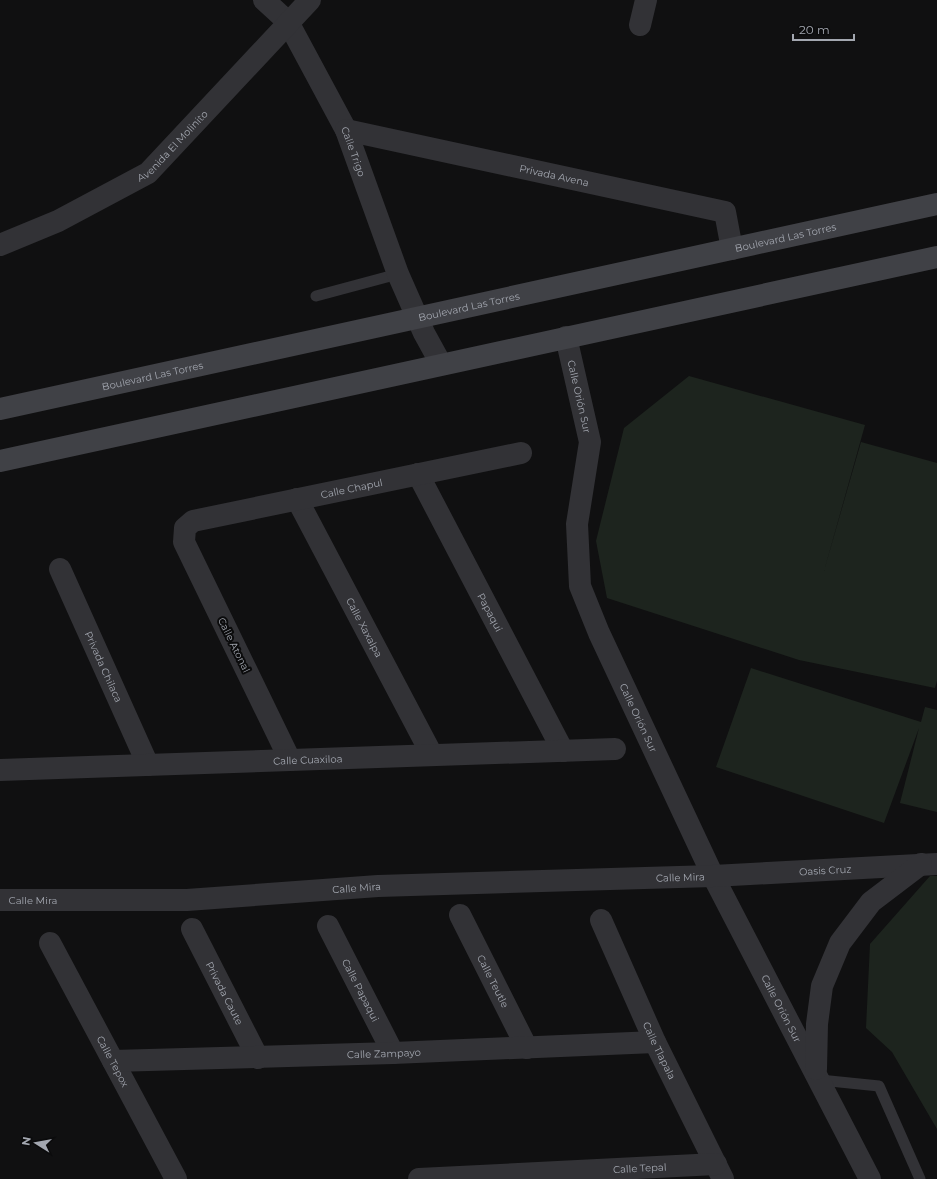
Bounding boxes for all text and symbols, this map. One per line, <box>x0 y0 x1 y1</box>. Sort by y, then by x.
scale bar <box>793 16 854 42</box>
text: 20 m <box>799 22 830 37</box>
street label: Avenida El Molinito <box>135 107 210 184</box>
street label: Calle Trigo <box>339 125 369 178</box>
street label: Privada Avena <box>518 161 590 189</box>
street label: Boulevard Las Torres <box>734 220 837 255</box>
street label: Boulevard Las Torres <box>417 289 521 324</box>
street label: Boulevard Las Torres <box>101 358 204 393</box>
street label: Calle Orión Sur <box>565 359 594 434</box>
street label: Calle Chapul <box>319 475 384 501</box>
street label: Papaqui <box>475 591 506 634</box>
street label: Calle Xaxalpa <box>344 595 386 659</box>
street label: Calle Atonal <box>215 615 253 675</box>
street label: Privada Chilaca <box>82 629 125 704</box>
street label: Calle Orión Sur <box>617 681 660 754</box>
street label: Calle Cuaxiloa <box>273 752 343 767</box>
street label: Oasis Cruz <box>799 862 852 878</box>
street label: Calle Mira <box>656 870 705 884</box>
street label: Calle Mira <box>332 879 381 896</box>
street label: Calle Mira <box>9 894 57 907</box>
street label: Calle Teutle <box>474 952 512 1010</box>
street label: Calle Papaqui <box>339 957 382 1024</box>
street label: Privada Caute <box>203 959 246 1027</box>
street label: Calle Orión Sur <box>759 972 805 1044</box>
street label: Calle Tlapala <box>640 1019 679 1082</box>
street label: Calle Tepox <box>94 1033 132 1090</box>
street label: Calle Zampayo <box>347 1045 421 1061</box>
north arrow <box>16 1123 56 1163</box>
text: N <box>18 1135 34 1147</box>
street label: Calle Tepal <box>613 1160 667 1176</box>

